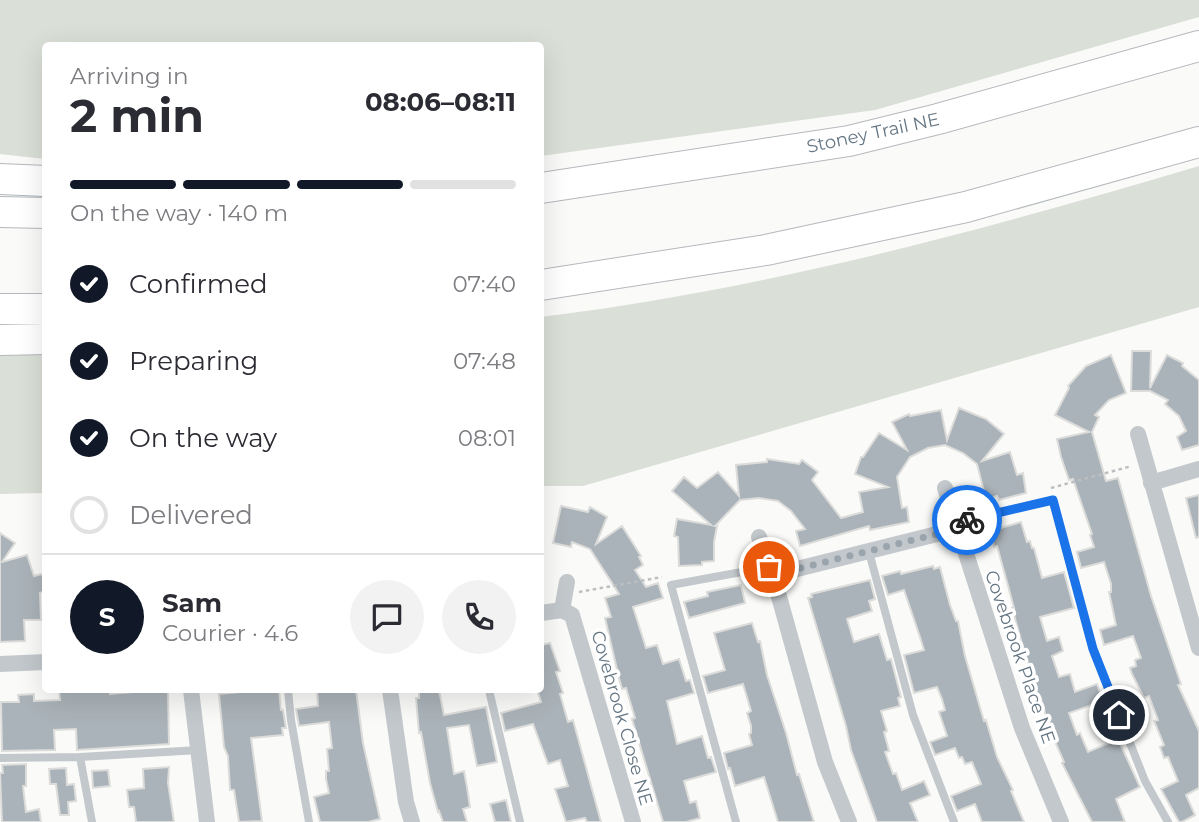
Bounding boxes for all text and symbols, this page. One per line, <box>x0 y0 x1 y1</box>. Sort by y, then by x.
text: Arriving in <box>70 62 189 90</box>
text: 08:06–08:11 <box>365 86 516 118</box>
text: 2 min <box>70 87 204 144</box>
street label: Stoney Trail NE <box>805 108 941 158</box>
text: On the way · 140 m <box>70 199 288 227</box>
icon: check <box>70 265 108 303</box>
text: Confirmed <box>129 268 268 300</box>
text: 07:40 <box>453 270 516 298</box>
icon: check <box>70 342 108 380</box>
text: Preparing <box>129 345 258 377</box>
text: 07:48 <box>453 347 516 375</box>
icon: check <box>70 419 108 457</box>
text: On the way <box>129 422 277 454</box>
text: 08:01 <box>458 424 516 452</box>
courier <box>932 485 1002 555</box>
text: Delivered <box>129 499 253 531</box>
icon: bike <box>948 501 986 539</box>
pin <box>739 537 799 597</box>
icon: bag <box>750 548 788 586</box>
street label: Covebrook Place NE <box>980 568 1060 746</box>
button: chat <box>350 580 424 654</box>
button: phone <box>442 580 516 654</box>
text: Sam <box>162 587 222 619</box>
text: S <box>99 601 115 633</box>
text: Courier · 4.6 <box>162 619 298 647</box>
street label: Covebrook Close NE <box>586 628 658 808</box>
pin <box>1089 685 1149 745</box>
icon: home <box>1100 696 1138 734</box>

